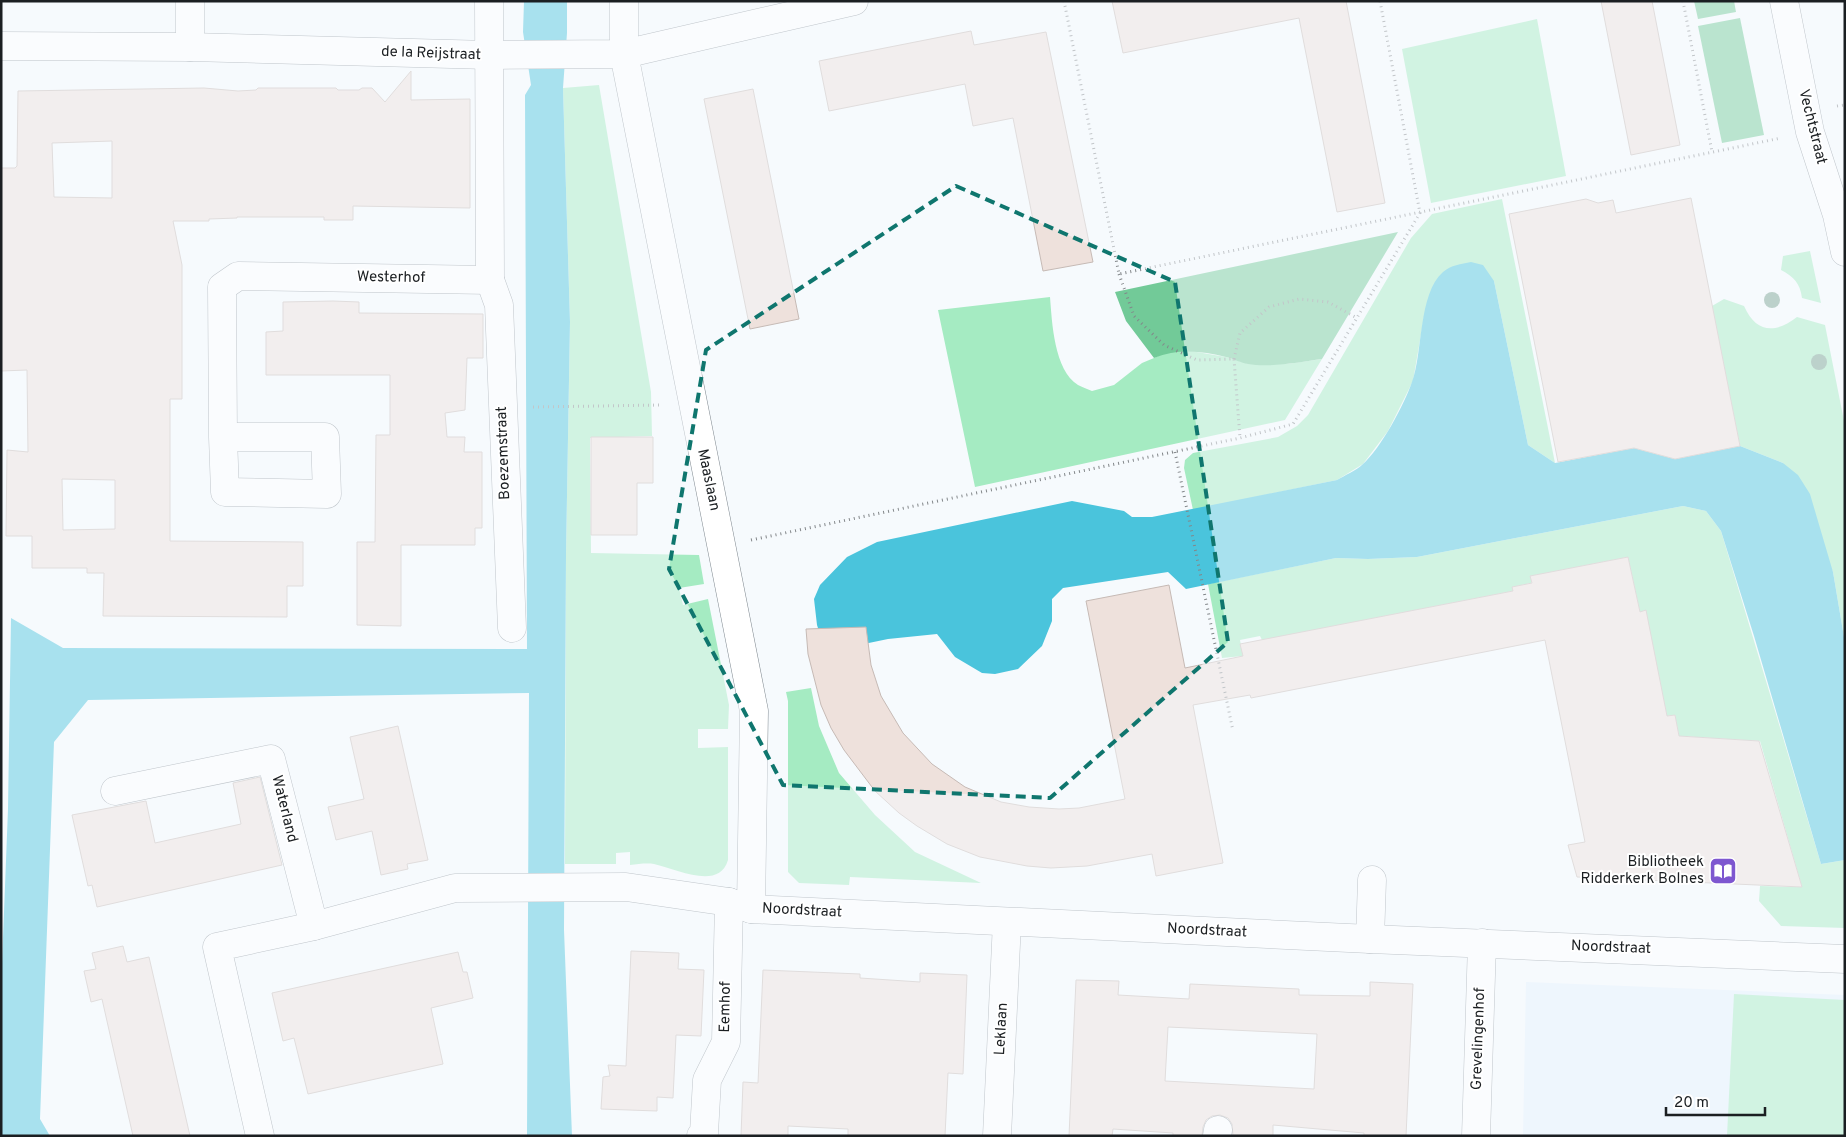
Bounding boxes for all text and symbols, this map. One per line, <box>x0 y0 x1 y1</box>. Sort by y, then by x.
street label: de la Reijstraat <box>381 43 481 65</box>
street label: Vechtstraat <box>1793 87 1831 167</box>
street label: Westerhof <box>357 268 425 288</box>
street label: Boezemstraat <box>493 406 515 500</box>
street label: Maaslaan <box>692 447 724 513</box>
street label: Waterland <box>266 773 302 845</box>
place label: Bibliotheek Ridderkerk Bolnes <box>1580 853 1704 889</box>
library icon: Bibliotheek Ridderkerk Bolnes <box>1708 856 1738 886</box>
street label: Noordstraat <box>761 899 843 923</box>
street label: Noordstraat <box>1166 919 1248 943</box>
street label: Noordstraat <box>1571 937 1651 959</box>
street label: Eemhof <box>716 981 736 1033</box>
street label: Grevelingenhof <box>1468 987 1490 1091</box>
street label: Leklaan <box>991 1002 1013 1056</box>
scale bar <box>1666 1084 1765 1116</box>
text: 20 m <box>1674 1094 1709 1113</box>

